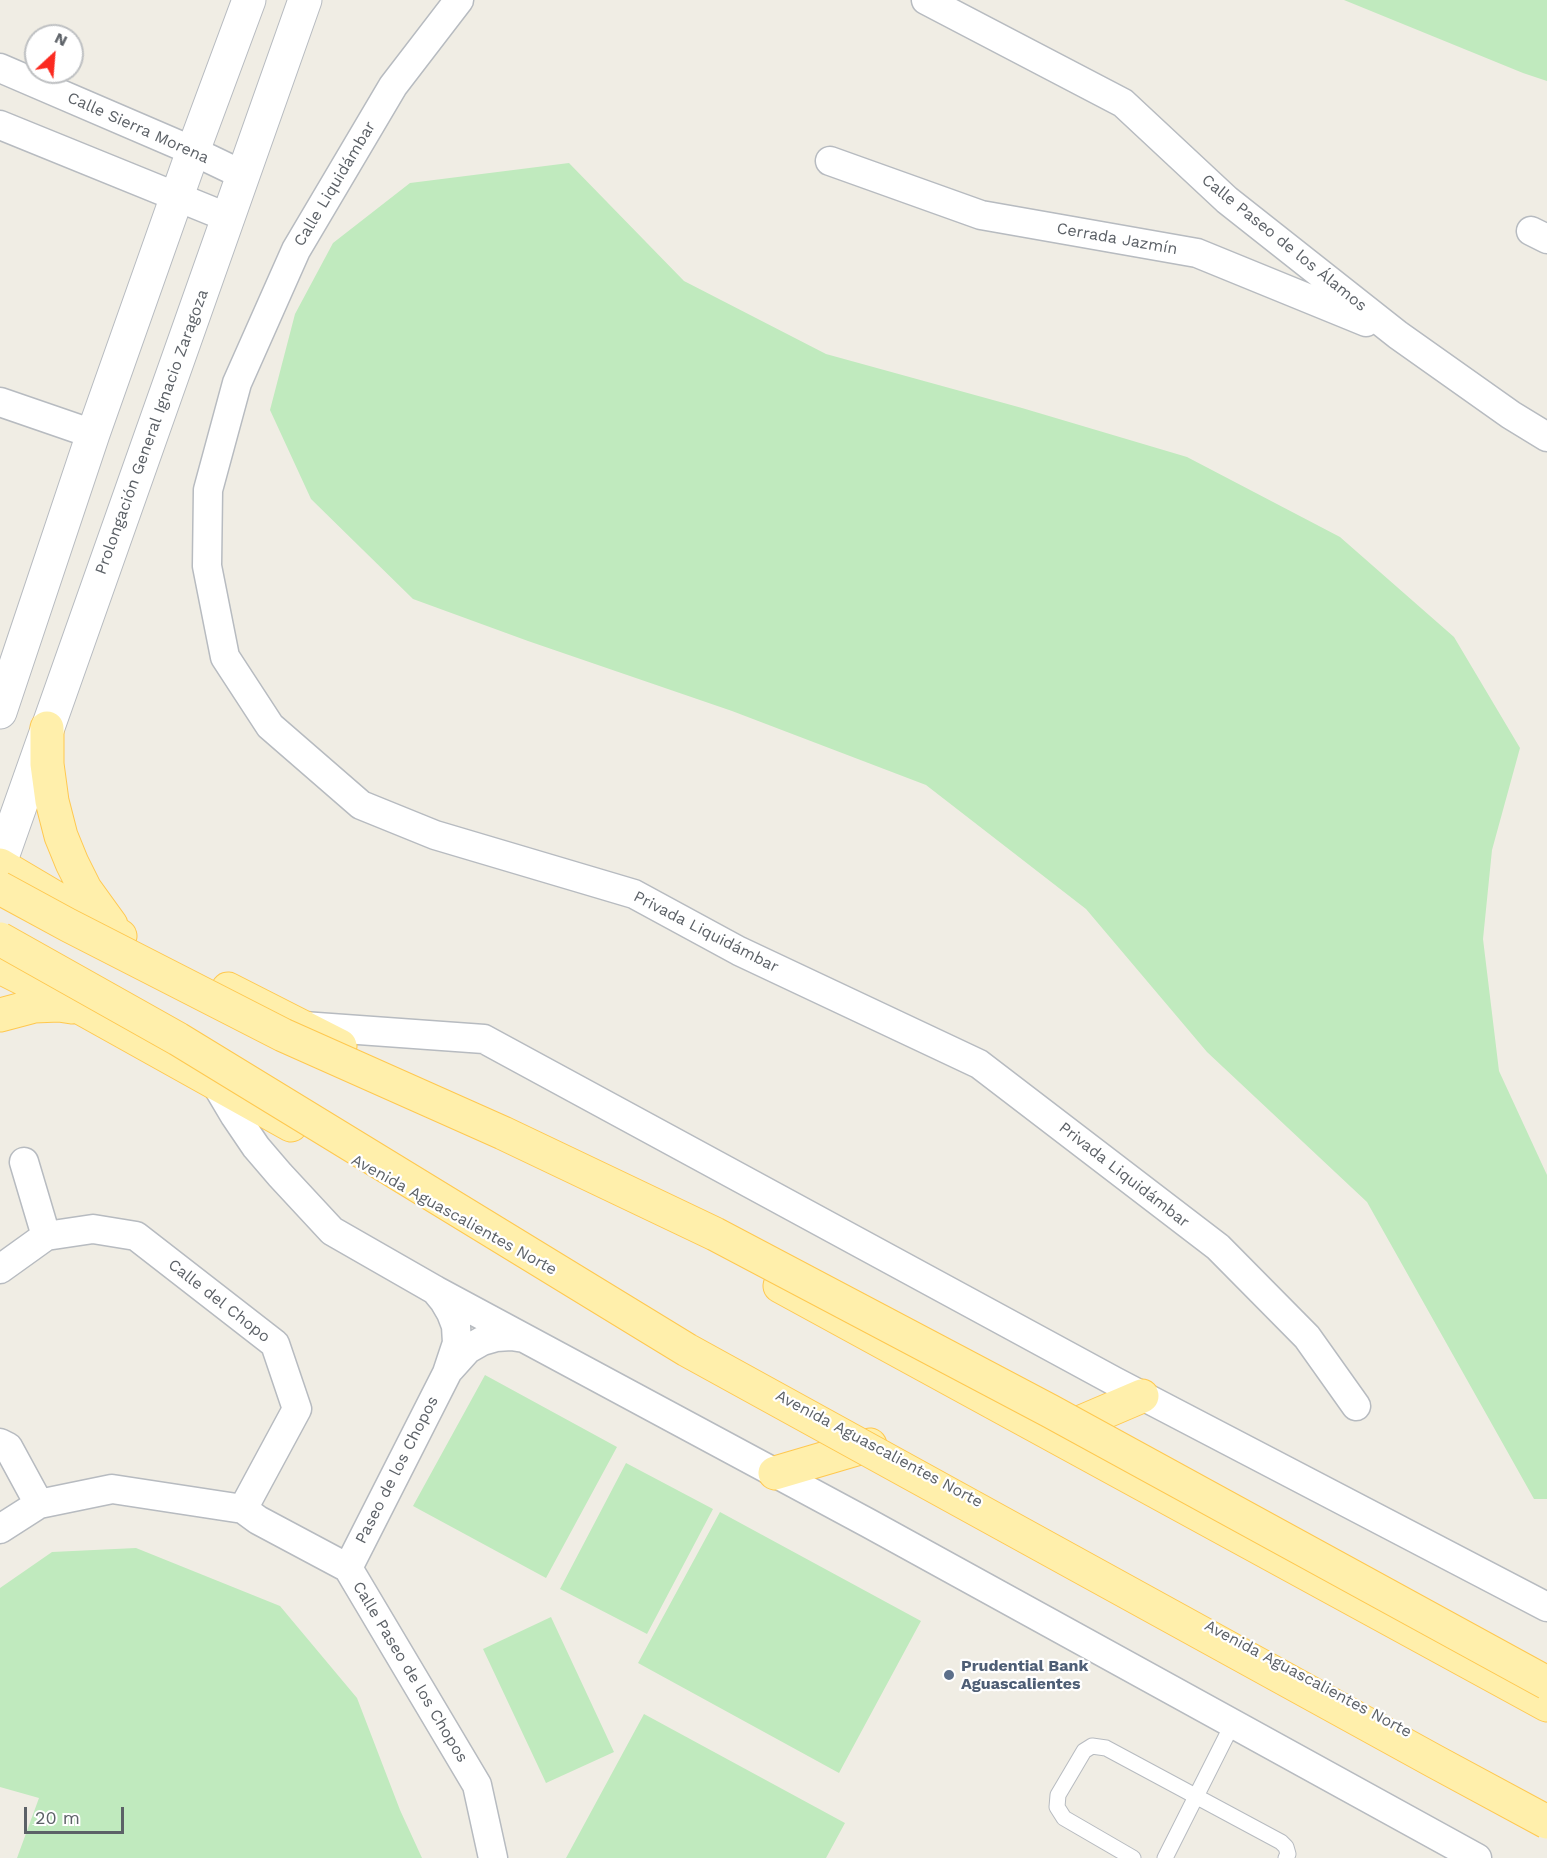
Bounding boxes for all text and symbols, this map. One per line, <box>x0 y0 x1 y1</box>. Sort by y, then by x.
north arrow <box>24 24 84 84</box>
text: N <box>52 28 71 50</box>
street label: Calle Sierra Morena <box>64 88 212 168</box>
street label: Calle Liquidámbar <box>290 118 380 250</box>
street label: Calle Paseo de los Álamos <box>1198 170 1370 316</box>
street label: Cerrada Jazmín <box>1055 219 1179 259</box>
street label: Prolongación General Ignacio Zaragoza <box>91 287 213 577</box>
street label: Privada Liquidámbar <box>630 887 782 977</box>
street label: Privada Liquidámbar <box>1055 1118 1193 1232</box>
street label: Avenida Aguascalientes Norte <box>348 1150 560 1280</box>
street label: Calle del Chopo <box>164 1255 274 1347</box>
street label: Avenida Aguascalientes Norte <box>772 1386 986 1512</box>
street label: Paseo de los Chopos <box>351 1393 443 1547</box>
street label: Calle Paseo de los Chopos <box>348 1578 472 1766</box>
street label: Avenida Aguascalientes Norte <box>1201 1616 1415 1742</box>
place label: Prudential Bank Aguascalientes <box>961 1656 1088 1694</box>
marker: Prudential Bank Aguascalientes <box>942 1668 956 1682</box>
scale bar <box>27 1795 128 1833</box>
text: 20 m <box>35 1807 80 1828</box>

